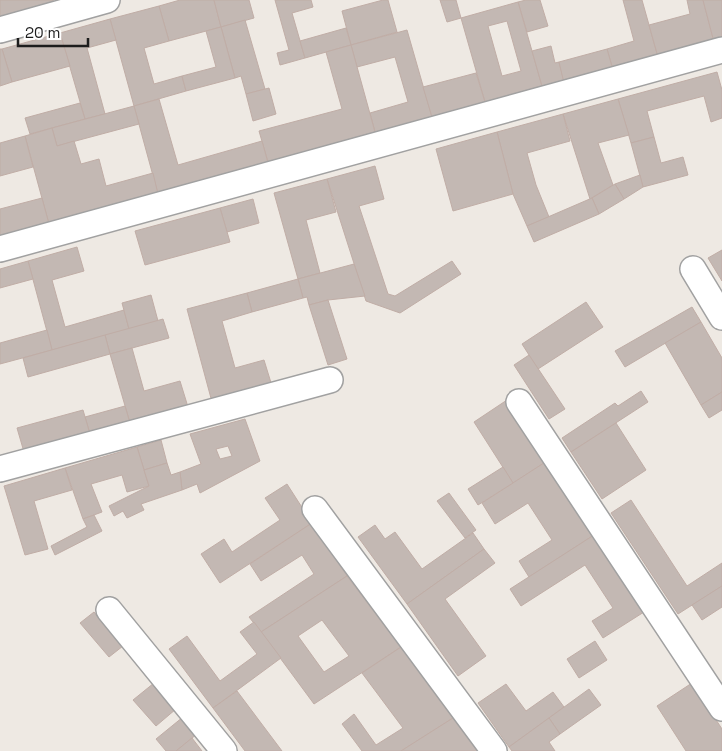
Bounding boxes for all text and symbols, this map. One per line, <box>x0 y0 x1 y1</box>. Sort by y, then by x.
scale bar <box>18 15 88 47</box>
text: 20 m <box>25 23 60 42</box>

